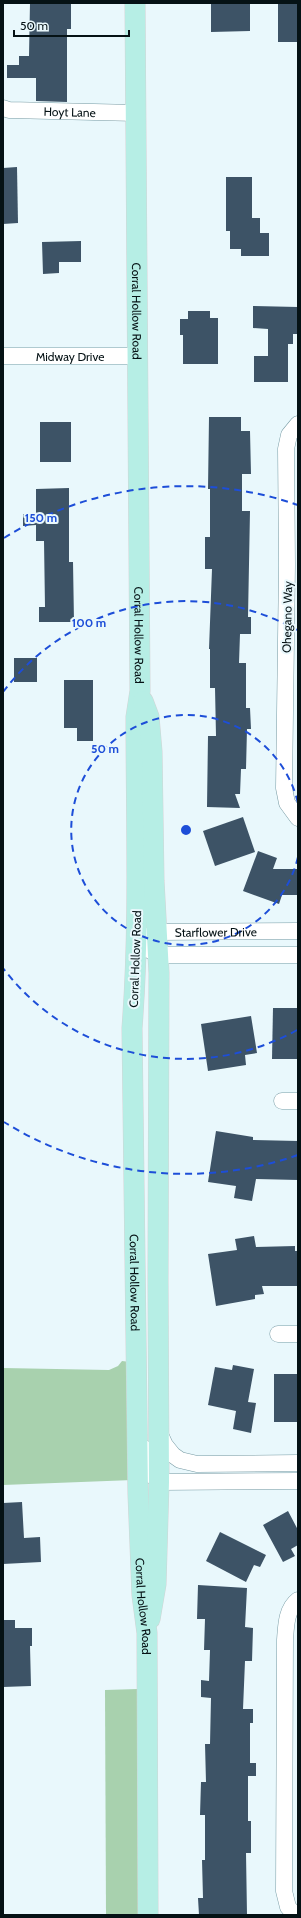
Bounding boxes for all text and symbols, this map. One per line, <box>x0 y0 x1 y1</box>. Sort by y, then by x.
scale bar <box>14 12 129 38</box>
text: 50 m <box>20 18 48 33</box>
street label: Hoyt Lane <box>43 103 96 120</box>
street label: Corral Hollow Road <box>129 262 145 360</box>
street label: Midway Drive <box>36 349 104 364</box>
text: 150 m <box>25 510 57 525</box>
street label: Ohegano Way <box>279 581 295 653</box>
street label: Corral Hollow Road <box>132 586 147 684</box>
text: 100 m <box>72 615 106 630</box>
text: 50 m <box>91 741 119 756</box>
centre of rings <box>179 823 193 837</box>
street label: Corral Hollow Road <box>126 910 144 1008</box>
street label: Starflower Drive <box>175 924 257 939</box>
street label: Corral Hollow Road <box>127 1234 143 1331</box>
street label: Corral Hollow Road <box>133 1558 155 1655</box>

